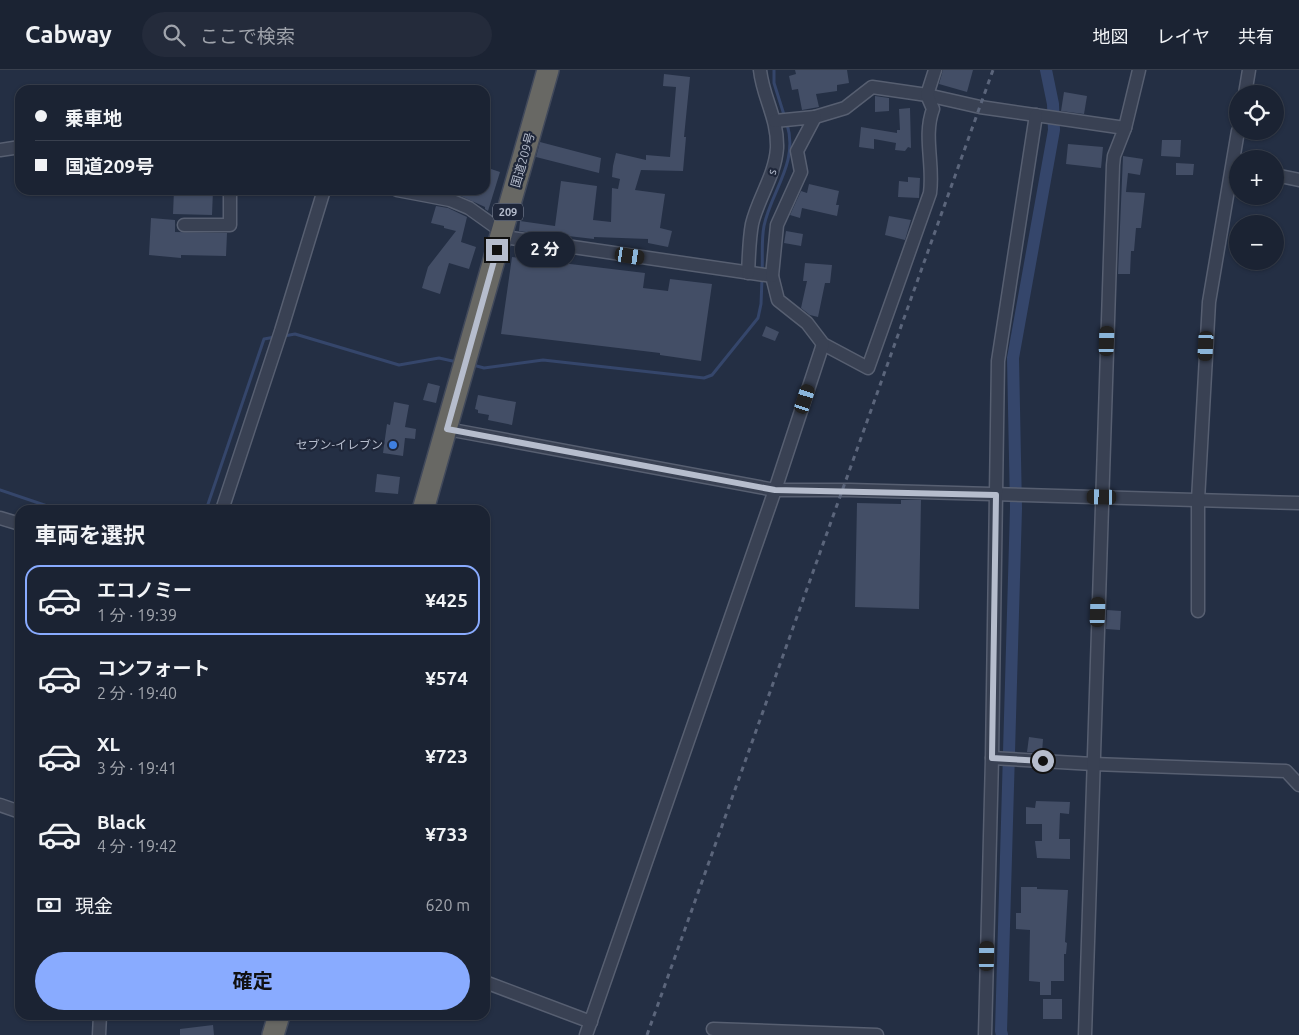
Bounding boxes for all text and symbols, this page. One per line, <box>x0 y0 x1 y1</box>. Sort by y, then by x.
search box <box>142 12 492 57</box>
text: Cabway <box>25 21 112 48</box>
icon: search <box>160 21 188 49</box>
text: ここで検索 <box>200 25 295 47</box>
text: 地図 <box>1093 26 1129 46</box>
text: レイヤ <box>1157 26 1210 46</box>
text: 共有 <box>1238 26 1274 46</box>
map controls <box>1229 85 1284 270</box>
button: locate <box>1229 85 1284 140</box>
text: 乗車地 <box>65 107 122 129</box>
street label: 国道209号 <box>509 131 537 189</box>
button: + <box>1229 150 1284 205</box>
text: 国道209号 <box>65 155 154 177</box>
street label: s <box>765 168 778 176</box>
road number: 209 <box>493 204 523 220</box>
button: − <box>1229 215 1284 270</box>
callout: 2 分 <box>514 232 574 268</box>
route end <box>486 239 508 261</box>
text: 2 分 <box>531 240 559 258</box>
car <box>614 246 645 266</box>
car <box>1098 326 1115 356</box>
car <box>1197 331 1214 361</box>
car <box>793 382 816 416</box>
place label: セブン-イレブン <box>296 438 383 451</box>
marker: セブン-イレブン <box>387 439 399 451</box>
car <box>1086 489 1117 505</box>
text: 車両を選択 <box>35 522 145 547</box>
icon: car <box>37 578 82 623</box>
text: エコノミー <box>97 579 192 601</box>
text: ¥425 <box>425 589 468 611</box>
car <box>1089 597 1106 627</box>
text: 1 分 · 19:39 <box>97 606 177 624</box>
icon: car <box>37 656 82 701</box>
text: コンフォート <box>97 657 210 679</box>
text: ¥574 <box>425 667 468 689</box>
text: 2 分 · 19:40 <box>97 684 177 702</box>
text: XL <box>97 733 120 755</box>
icon: car <box>37 734 82 779</box>
text: ¥723 <box>425 745 468 767</box>
route start <box>1032 750 1054 772</box>
text: 3 分 · 19:41 <box>97 759 177 777</box>
text: Black <box>97 811 146 833</box>
icon: car <box>37 812 82 857</box>
text: ¥733 <box>425 823 468 845</box>
text: 4 分 · 19:42 <box>97 837 177 855</box>
icon: cash <box>35 891 63 919</box>
text: 現金 <box>75 895 113 917</box>
text: 620 m <box>425 896 470 914</box>
car <box>979 941 994 971</box>
button: 確定 <box>35 952 470 1010</box>

